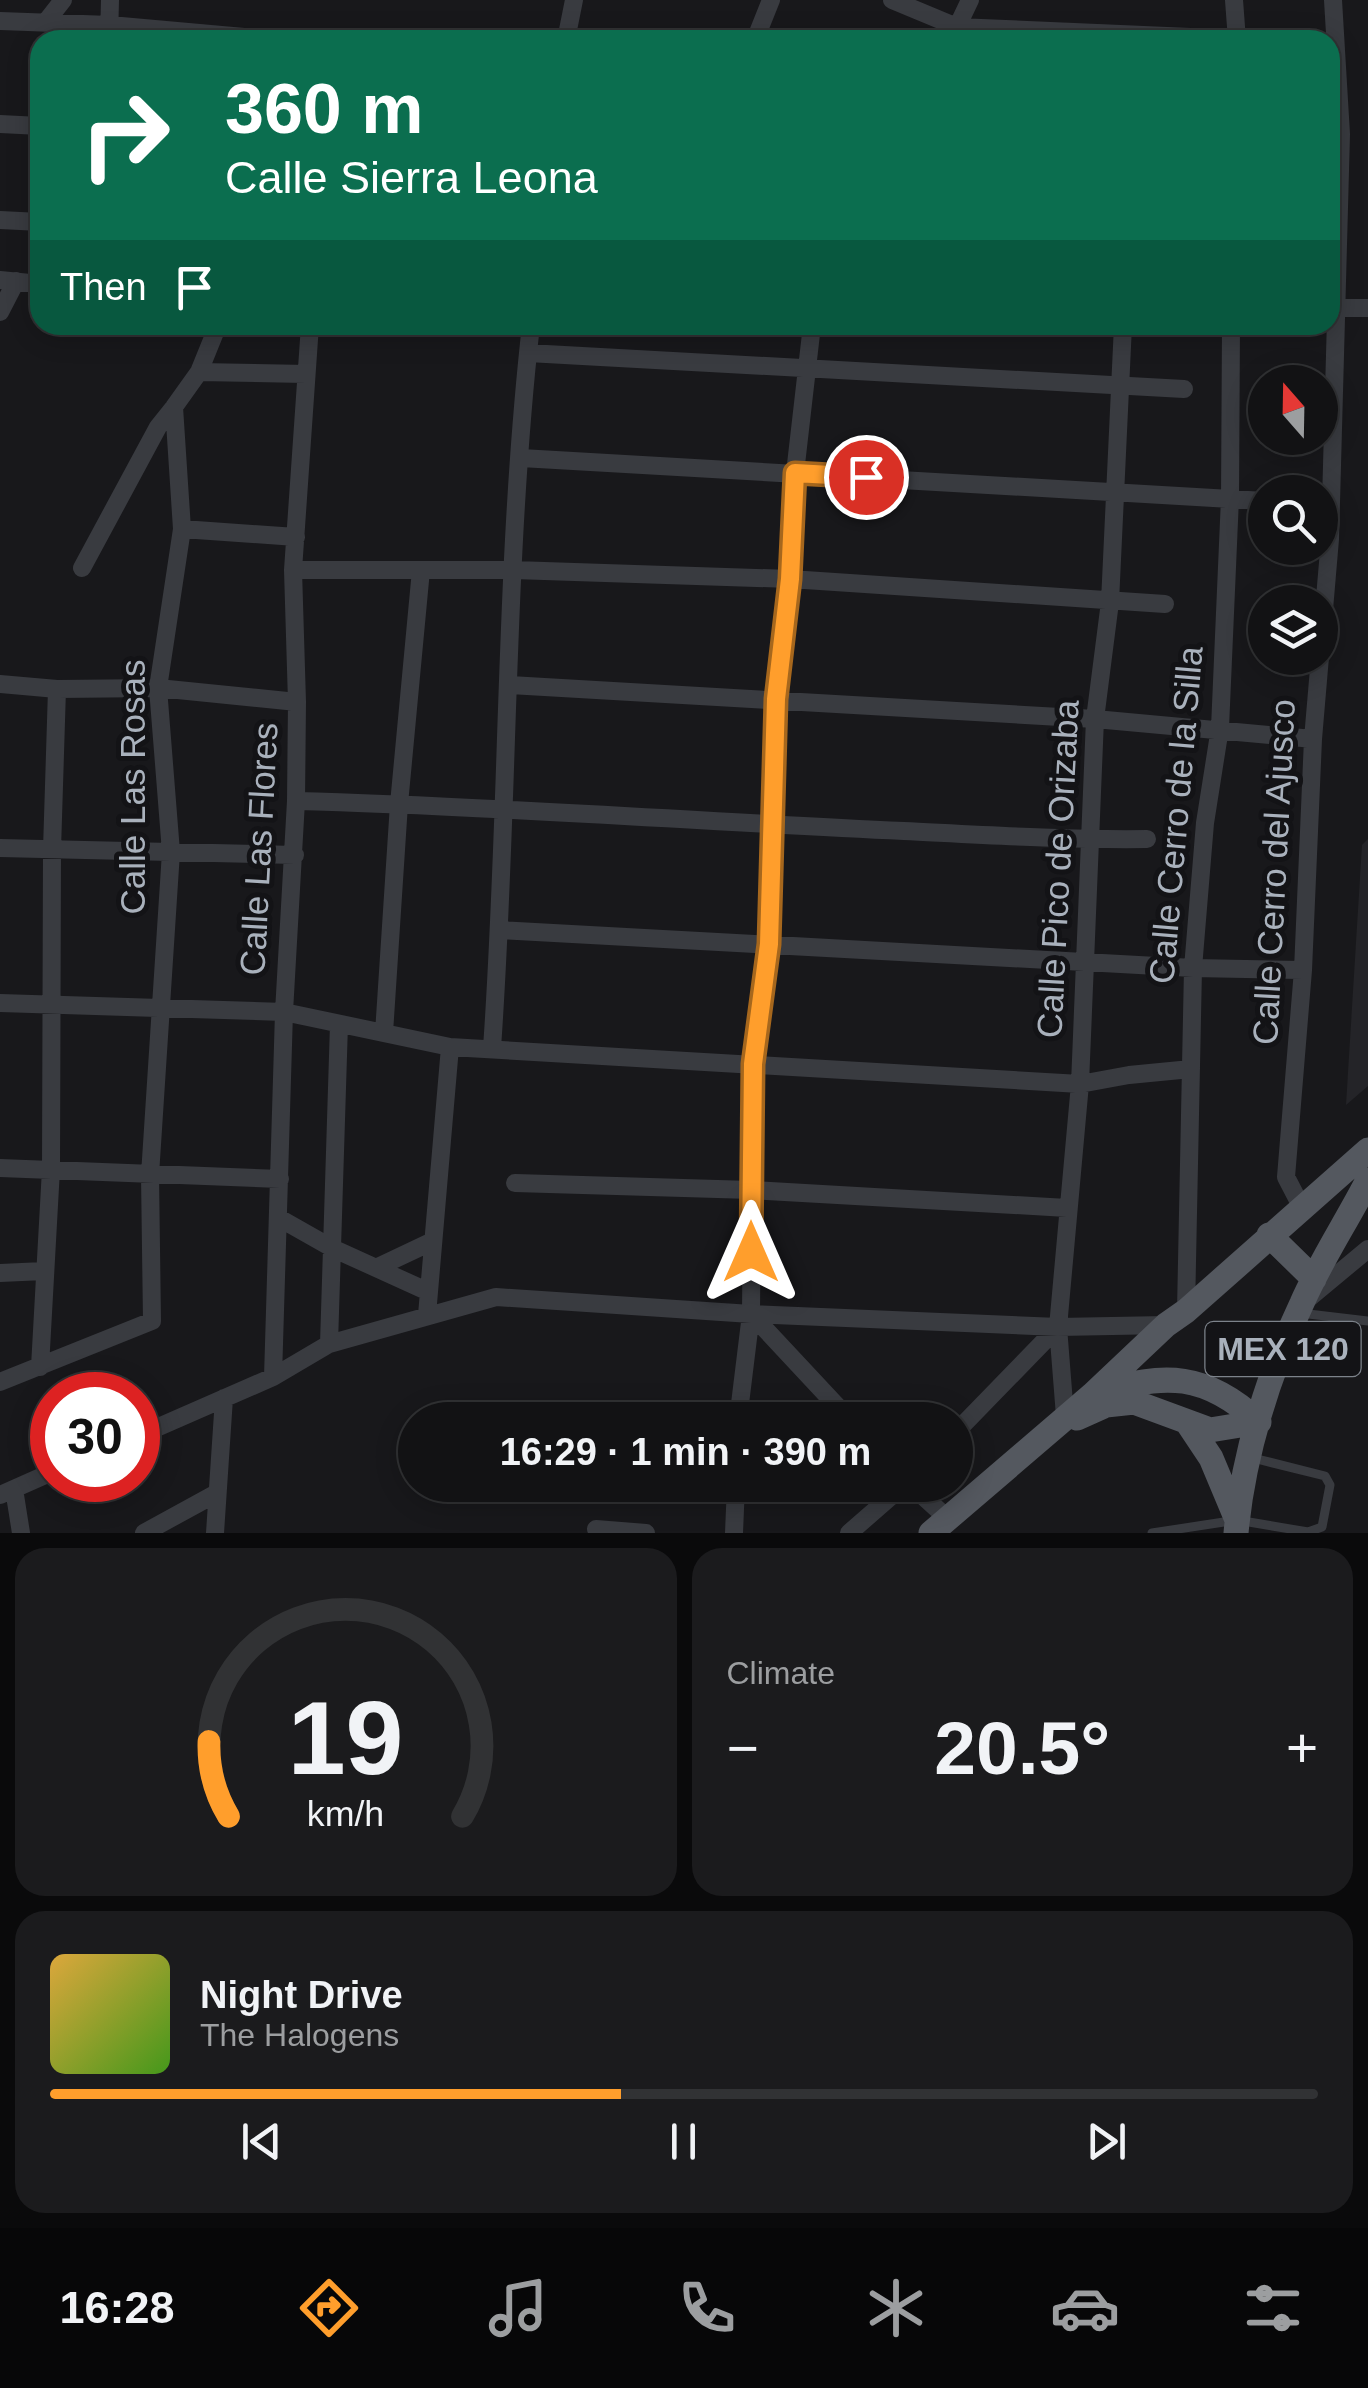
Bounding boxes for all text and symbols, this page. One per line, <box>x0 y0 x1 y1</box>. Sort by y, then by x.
icon: right <box>60 70 190 200</box>
text: 360 m <box>225 70 423 148</box>
text: Calle Sierra Leona <box>225 152 598 203</box>
icon: arrive <box>167 260 222 315</box>
text: Then <box>60 266 147 308</box>
north arrow <box>1248 365 1338 455</box>
map controls <box>1248 365 1338 675</box>
pin <box>824 435 909 520</box>
icon: arrive <box>839 450 894 505</box>
button: search <box>1248 475 1338 565</box>
button: layers <box>1248 585 1338 675</box>
street label: Calle Cerro de la Silla <box>1141 644 1210 985</box>
street label: Calle Las Rosas <box>113 660 152 914</box>
street label: Calle Pico de Orizaba <box>1029 698 1086 1039</box>
street label: Calle Cerro del Ajusco <box>1245 698 1302 1046</box>
street label: Calle Las Flores <box>232 722 285 976</box>
position arrow <box>699 1200 803 1304</box>
road number: MEX 120 <box>1206 1322 1360 1376</box>
speed limit sign: 30 <box>30 1372 160 1502</box>
text: 16:29 · 1 min · 390 m <box>500 1431 871 1473</box>
text: Climate <box>727 1655 835 1691</box>
text: 19 <box>288 1680 404 1796</box>
text: 20.5° <box>934 1706 1110 1790</box>
text: − <box>727 1717 759 1779</box>
text: + <box>1286 1717 1318 1779</box>
text: km/h <box>307 1794 384 1834</box>
text: Night Drive <box>200 1974 403 2016</box>
text: The Halogens <box>200 2017 399 2053</box>
icon: previous <box>234 2114 289 2169</box>
icon: pause <box>656 2114 711 2169</box>
icon: next <box>1079 2114 1134 2169</box>
icon: directions <box>294 2273 364 2343</box>
icon: music <box>483 2273 553 2343</box>
icon: phone <box>672 2273 742 2343</box>
icon: climate <box>861 2273 931 2343</box>
icon: car <box>1050 2273 1120 2343</box>
icon: filters <box>1238 2273 1308 2343</box>
text: 16:28 <box>59 2282 175 2333</box>

